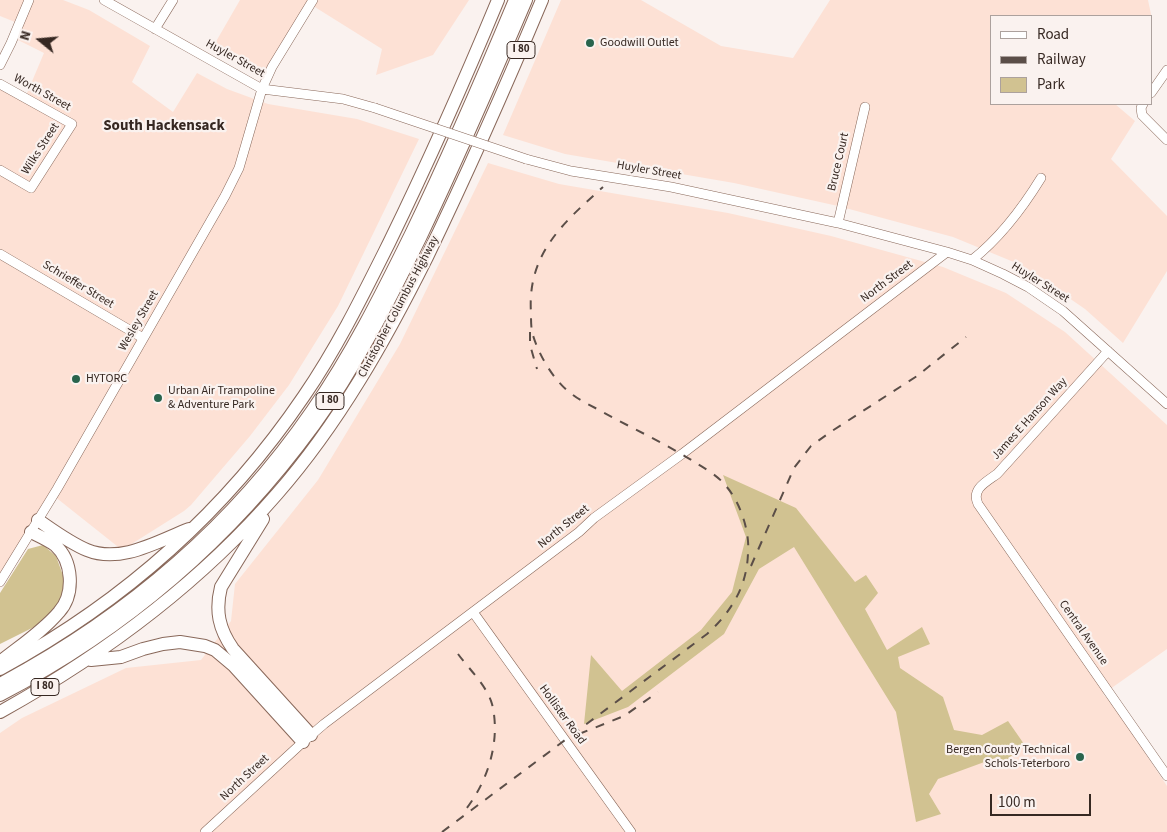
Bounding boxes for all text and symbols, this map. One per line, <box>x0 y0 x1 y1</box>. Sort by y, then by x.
north arrow <box>15 15 65 65</box>
legend <box>990 15 1152 105</box>
text: Road <box>1037 24 1069 45</box>
text: N <box>15 28 37 43</box>
place label: Goodwill Outlet <box>600 36 679 50</box>
street label: Huyler Street <box>203 37 267 81</box>
marker: Goodwill Outlet <box>584 37 596 49</box>
road number: I 80 <box>507 42 535 58</box>
text: Railway <box>1037 49 1086 70</box>
street label: Worth Street <box>11 71 73 115</box>
text: Park <box>1037 74 1065 95</box>
district label: South Hackensack <box>103 118 225 136</box>
street label: Wilks Street <box>19 120 63 178</box>
street label: Bruce Court <box>825 131 853 193</box>
street label: Huyler Street <box>615 158 683 184</box>
street label: Christopher Columbus Highway <box>355 234 443 380</box>
street label: Schrieffer Street <box>40 258 116 312</box>
street label: North Street <box>858 258 916 306</box>
street label: Huyler Street <box>1008 260 1072 306</box>
street label: Wesley Street <box>116 288 162 354</box>
place label: HYTORC <box>86 372 127 386</box>
marker: HYTORC <box>70 373 82 385</box>
street label: James E Hanson Way <box>989 375 1071 463</box>
place label: Urban Air Trampoline & Adventure Park <box>168 384 275 412</box>
marker: Urban Air Trampoline & Adventure Park <box>152 392 164 404</box>
road number: I 80 <box>316 392 344 410</box>
street label: North Street <box>536 502 592 552</box>
street label: Central Avenue <box>1055 598 1111 668</box>
road number: I 80 <box>31 679 59 696</box>
street label: Hollister Road <box>535 682 589 748</box>
place label: Bergen County Technical Schols-Teterboro <box>946 743 1070 771</box>
marker: Bergen County Technical Schols-Teterboro <box>1074 751 1086 763</box>
street label: North Street <box>218 752 272 804</box>
scale bar <box>992 784 1093 816</box>
text: 100 m <box>998 792 1036 813</box>

